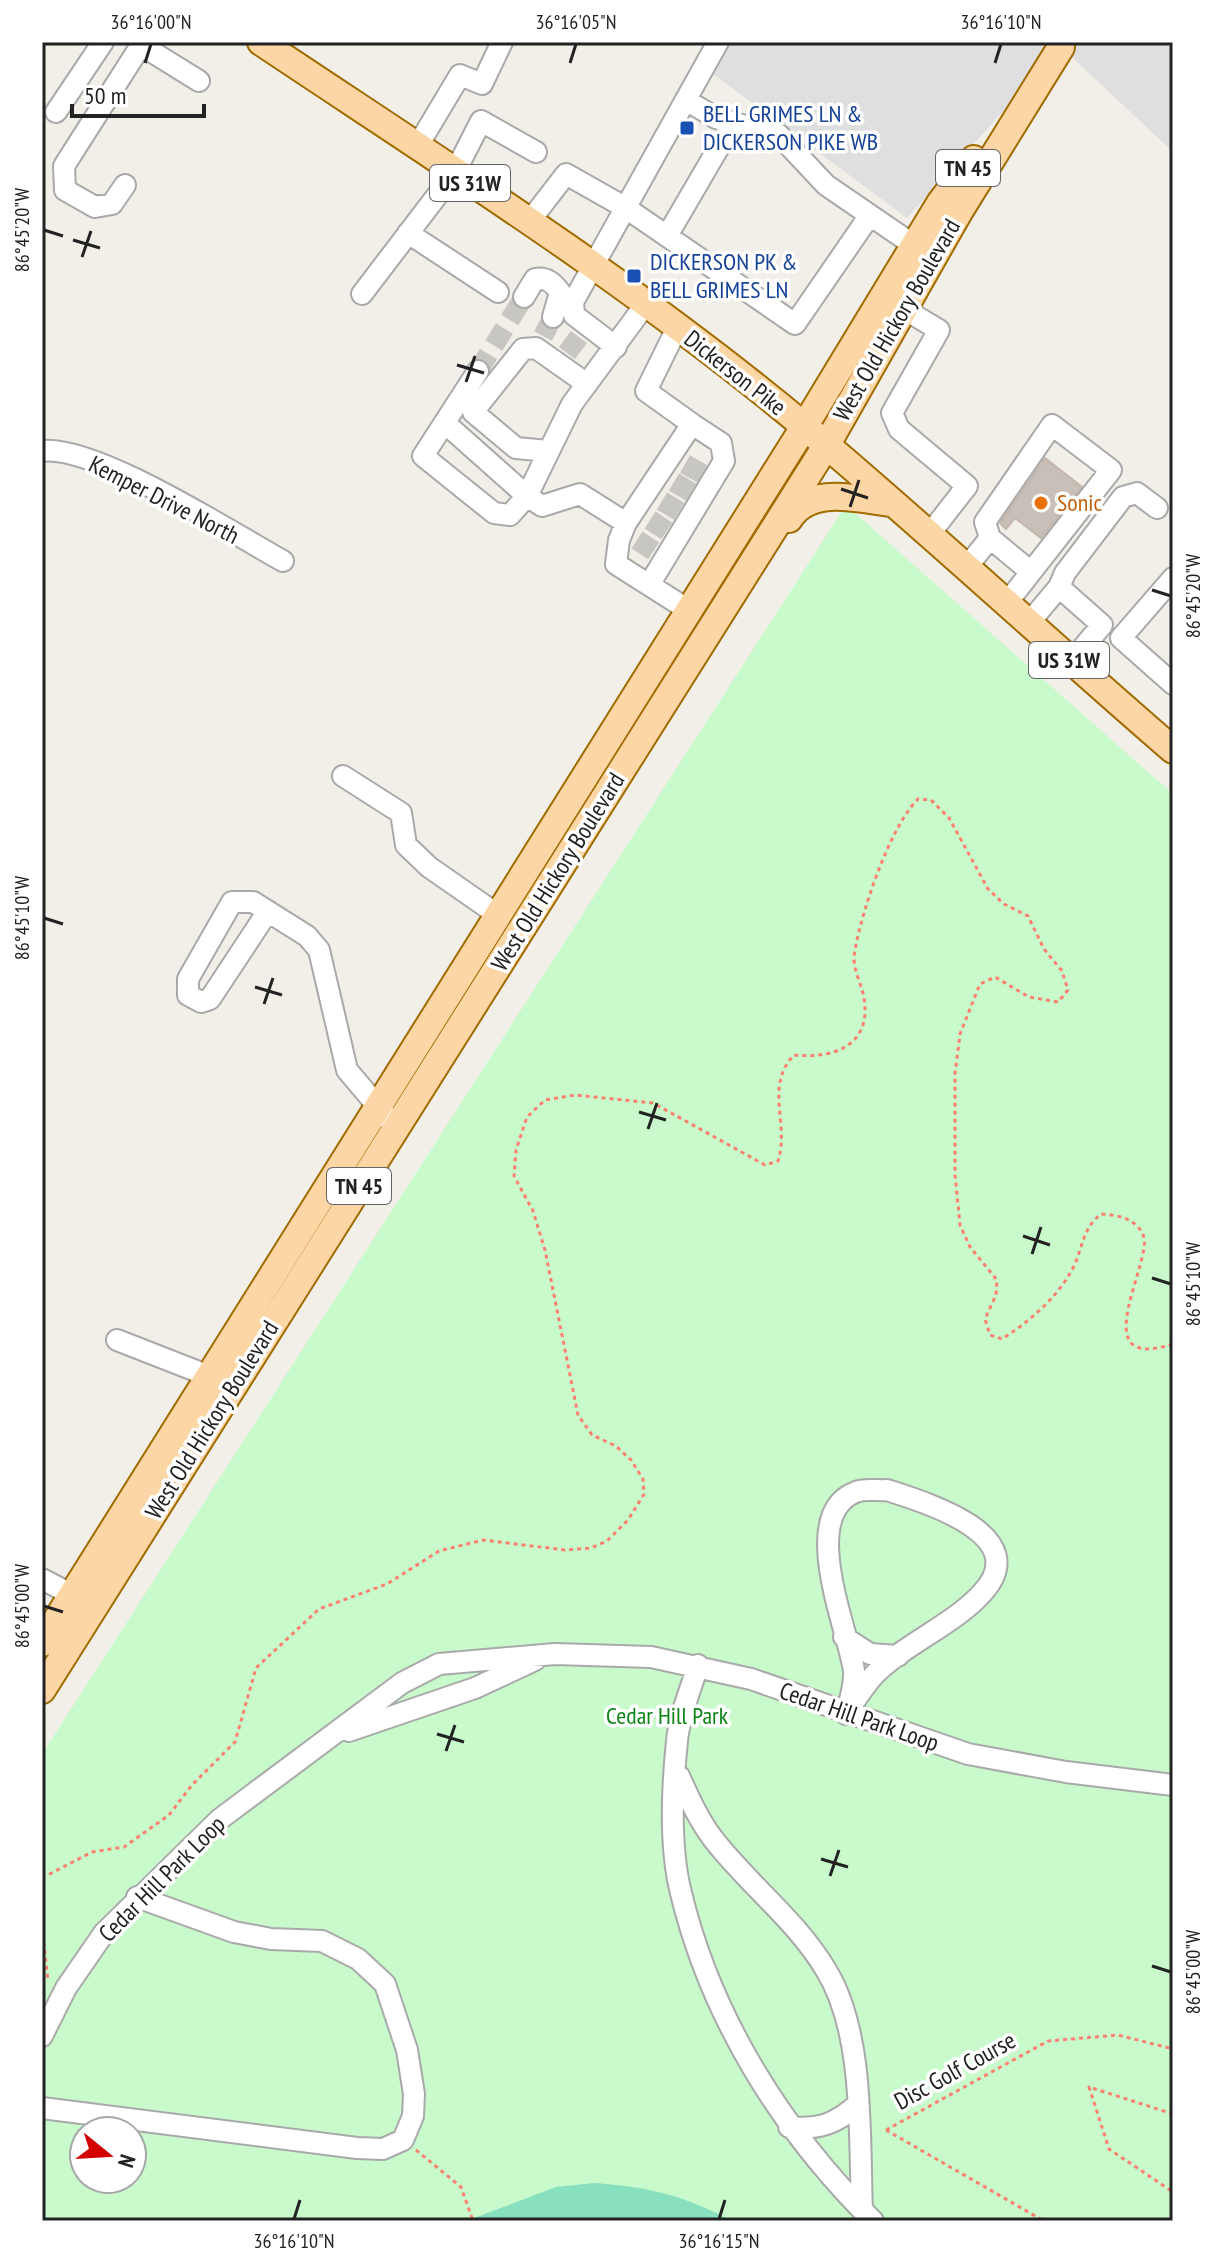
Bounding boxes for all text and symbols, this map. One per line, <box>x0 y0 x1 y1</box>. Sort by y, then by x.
text: 36°16'00"N <box>111 9 191 35</box>
text: 36°16'05"N <box>536 9 616 35</box>
text: 36°16'10"N <box>961 9 1041 35</box>
scale bar <box>72 68 204 118</box>
text: 50 m <box>84 80 126 111</box>
place label: BELL GRIMES LN & DICKERSON PIKE WB <box>703 98 878 157</box>
marker: BELL GRIMES LN & DICKERSON PIKE WB <box>678 119 696 137</box>
road number: TN 45 <box>936 150 1000 186</box>
road number: US 31W <box>430 165 510 201</box>
text: 86°45'20"W <box>9 187 35 272</box>
street label: West Old Hickory Boulevard <box>826 213 967 426</box>
place label: DICKERSON PK & BELL GRIMES LN <box>650 246 797 305</box>
marker: DICKERSON PK & BELL GRIMES LN <box>625 267 643 285</box>
street label: Dickerson Pike <box>678 323 793 422</box>
street label: Kemper Drive North <box>84 448 245 551</box>
place label: Sonic <box>1057 487 1102 518</box>
marker: Sonic <box>1032 494 1050 512</box>
text: 86°45'20"W <box>1180 553 1206 638</box>
road number: US 31W <box>1029 642 1109 678</box>
street label: West Old Hickory Boulevard <box>484 767 631 977</box>
text: 86°45'10"W <box>9 875 35 960</box>
road number: TN 45 <box>327 1168 391 1204</box>
text: 86°45'10"W <box>1180 1241 1206 1326</box>
street label: West Old Hickory Boulevard <box>138 1315 285 1525</box>
text: 86°45'00"W <box>9 1563 35 1648</box>
street label: Cedar Hill Park Loop <box>775 1675 943 1758</box>
park label: Cedar Hill Park <box>606 1700 729 1731</box>
street label: Cedar Hill Park Loop <box>92 1809 231 1948</box>
text: 86°45'00"W <box>1180 1929 1206 2014</box>
street label: Disc Golf Course <box>889 2025 1021 2117</box>
north arrow <box>68 2115 148 2195</box>
text: N <box>112 2151 142 2171</box>
text: 36°16'10"N <box>254 2228 334 2254</box>
text: 36°16'15"N <box>679 2228 759 2254</box>

